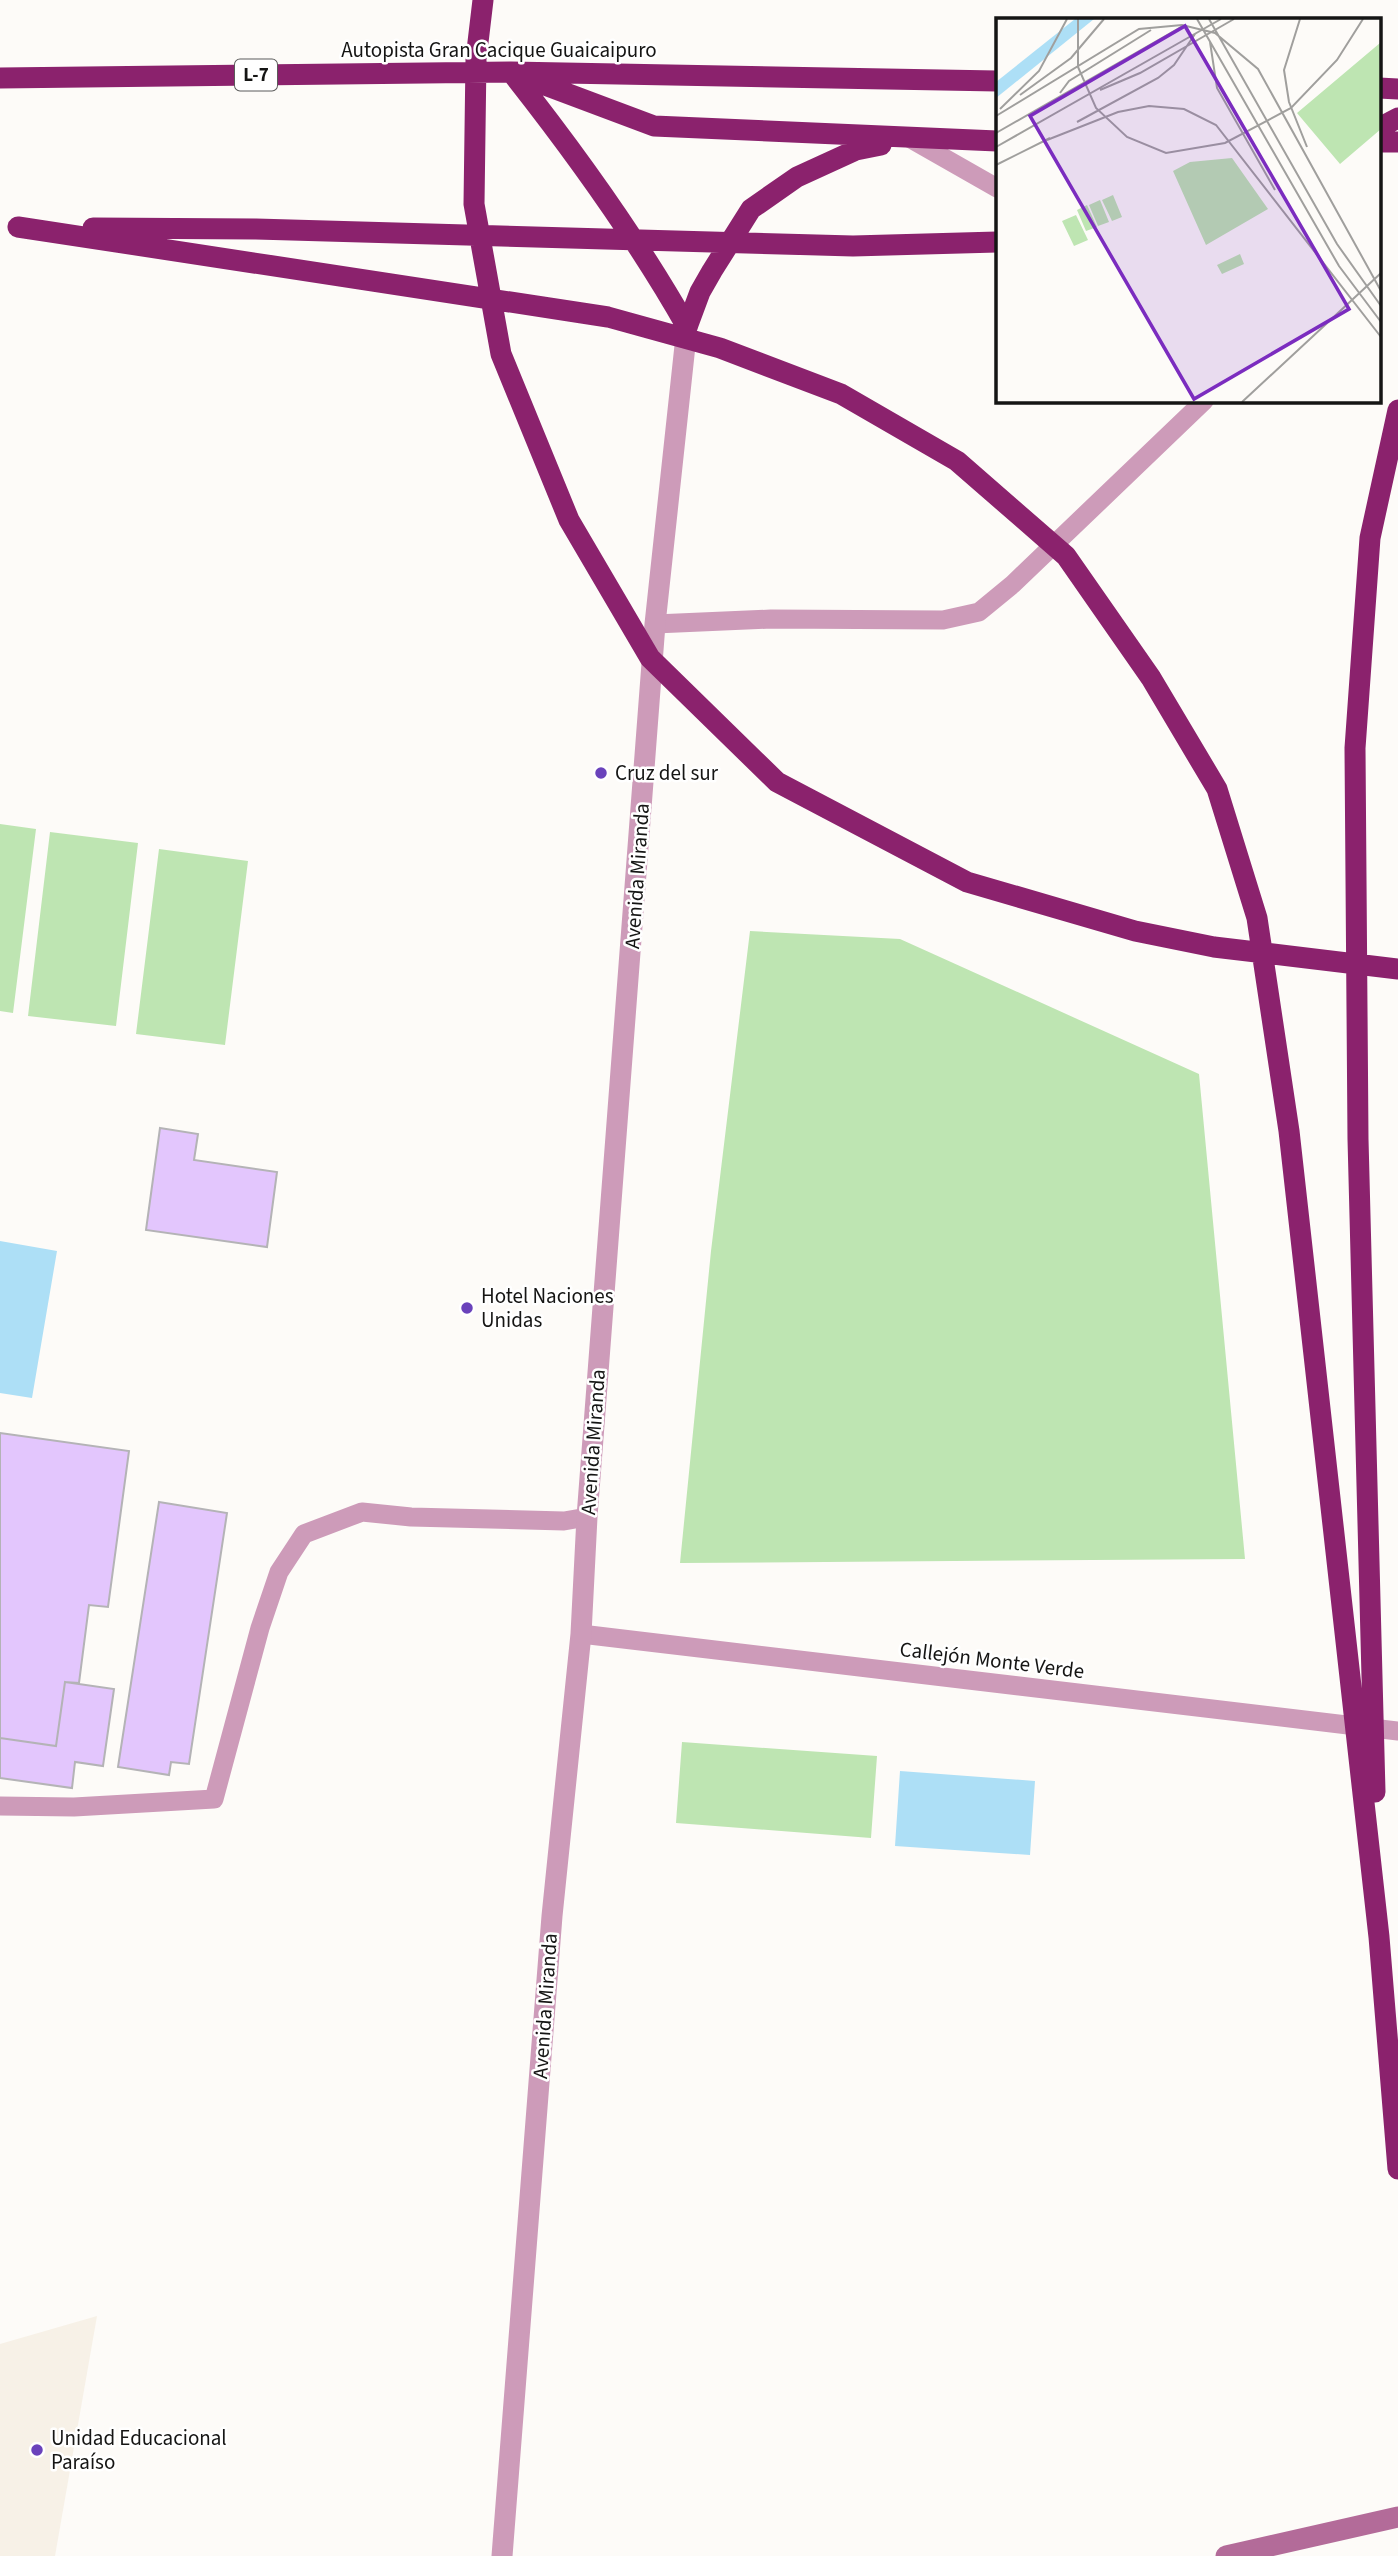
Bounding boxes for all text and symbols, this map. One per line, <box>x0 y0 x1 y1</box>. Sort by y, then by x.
inset map <box>996 18 1380 402</box>
street label: Autopista Gran Cacique Guaicaipuro <box>341 35 657 65</box>
road number: L-7 <box>235 60 277 90</box>
place label: Cruz del sur <box>615 758 719 788</box>
marker: Cruz del sur <box>593 765 609 781</box>
street label: Avenida Miranda <box>617 802 657 950</box>
place label: Hotel Naciones Unidas <box>481 1281 614 1335</box>
marker: Hotel Naciones Unidas <box>459 1300 475 1316</box>
street label: Avenida Miranda <box>573 1368 613 1516</box>
street label: Callejón Monte Verde <box>898 1634 1086 1686</box>
street label: Avenida Miranda <box>525 1932 565 2080</box>
place label: Unidad Educacional Paraíso <box>51 2423 227 2477</box>
marker: Unidad Educacional Paraíso <box>29 2442 45 2458</box>

